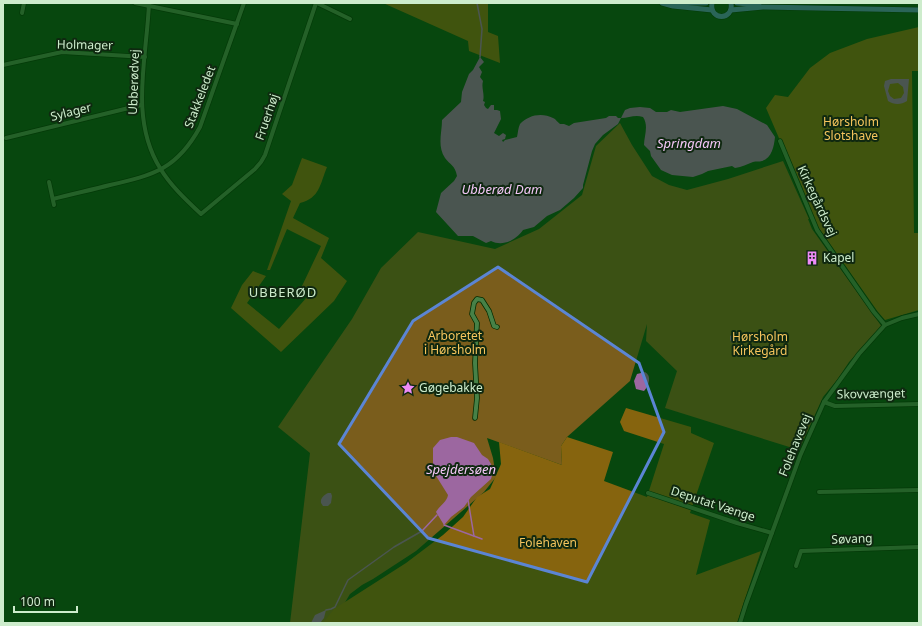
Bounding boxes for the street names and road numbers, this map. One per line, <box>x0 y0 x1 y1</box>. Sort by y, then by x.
street label: Holmager <box>57 36 113 53</box>
street label: Ubberødvej <box>124 49 143 115</box>
street label: Stakkeledet <box>180 63 219 130</box>
street label: Fruerhøj <box>251 91 282 142</box>
street label: Sylager <box>49 98 93 125</box>
street label: Kirkegårdsvej <box>794 162 841 239</box>
street label: Skovvænget <box>837 384 906 403</box>
street label: Folehavevej <box>774 411 815 479</box>
street label: Deputat Vænge <box>669 482 758 525</box>
street label: Søvang <box>831 529 873 548</box>

